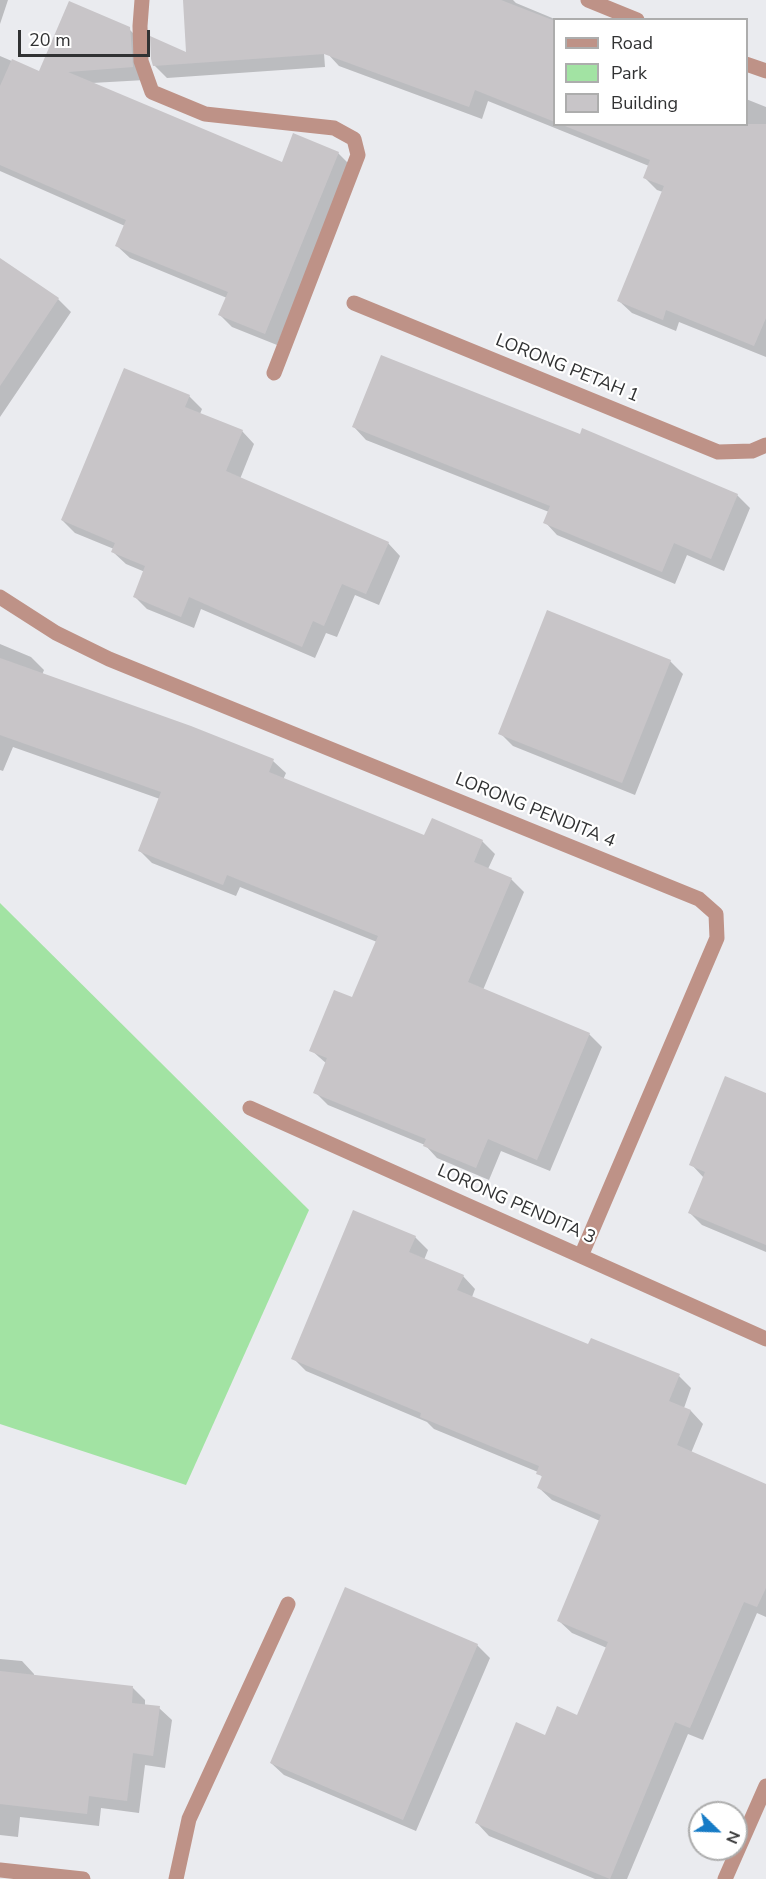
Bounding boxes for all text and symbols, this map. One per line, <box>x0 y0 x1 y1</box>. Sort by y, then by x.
scale bar <box>21 18 153 56</box>
legend <box>553 18 748 126</box>
text: 20 m <box>29 28 71 52</box>
text: Road <box>611 31 653 55</box>
text: Park <box>611 61 647 85</box>
text: Building <box>611 91 678 115</box>
street label: LORONG PETAH 1 <box>492 330 642 408</box>
street label: LORONG PENDITA 4 <box>452 769 618 853</box>
street label: LORONG PENDITA 3 <box>434 1160 598 1250</box>
north arrow <box>688 1801 748 1861</box>
text: N <box>720 1827 745 1847</box>

